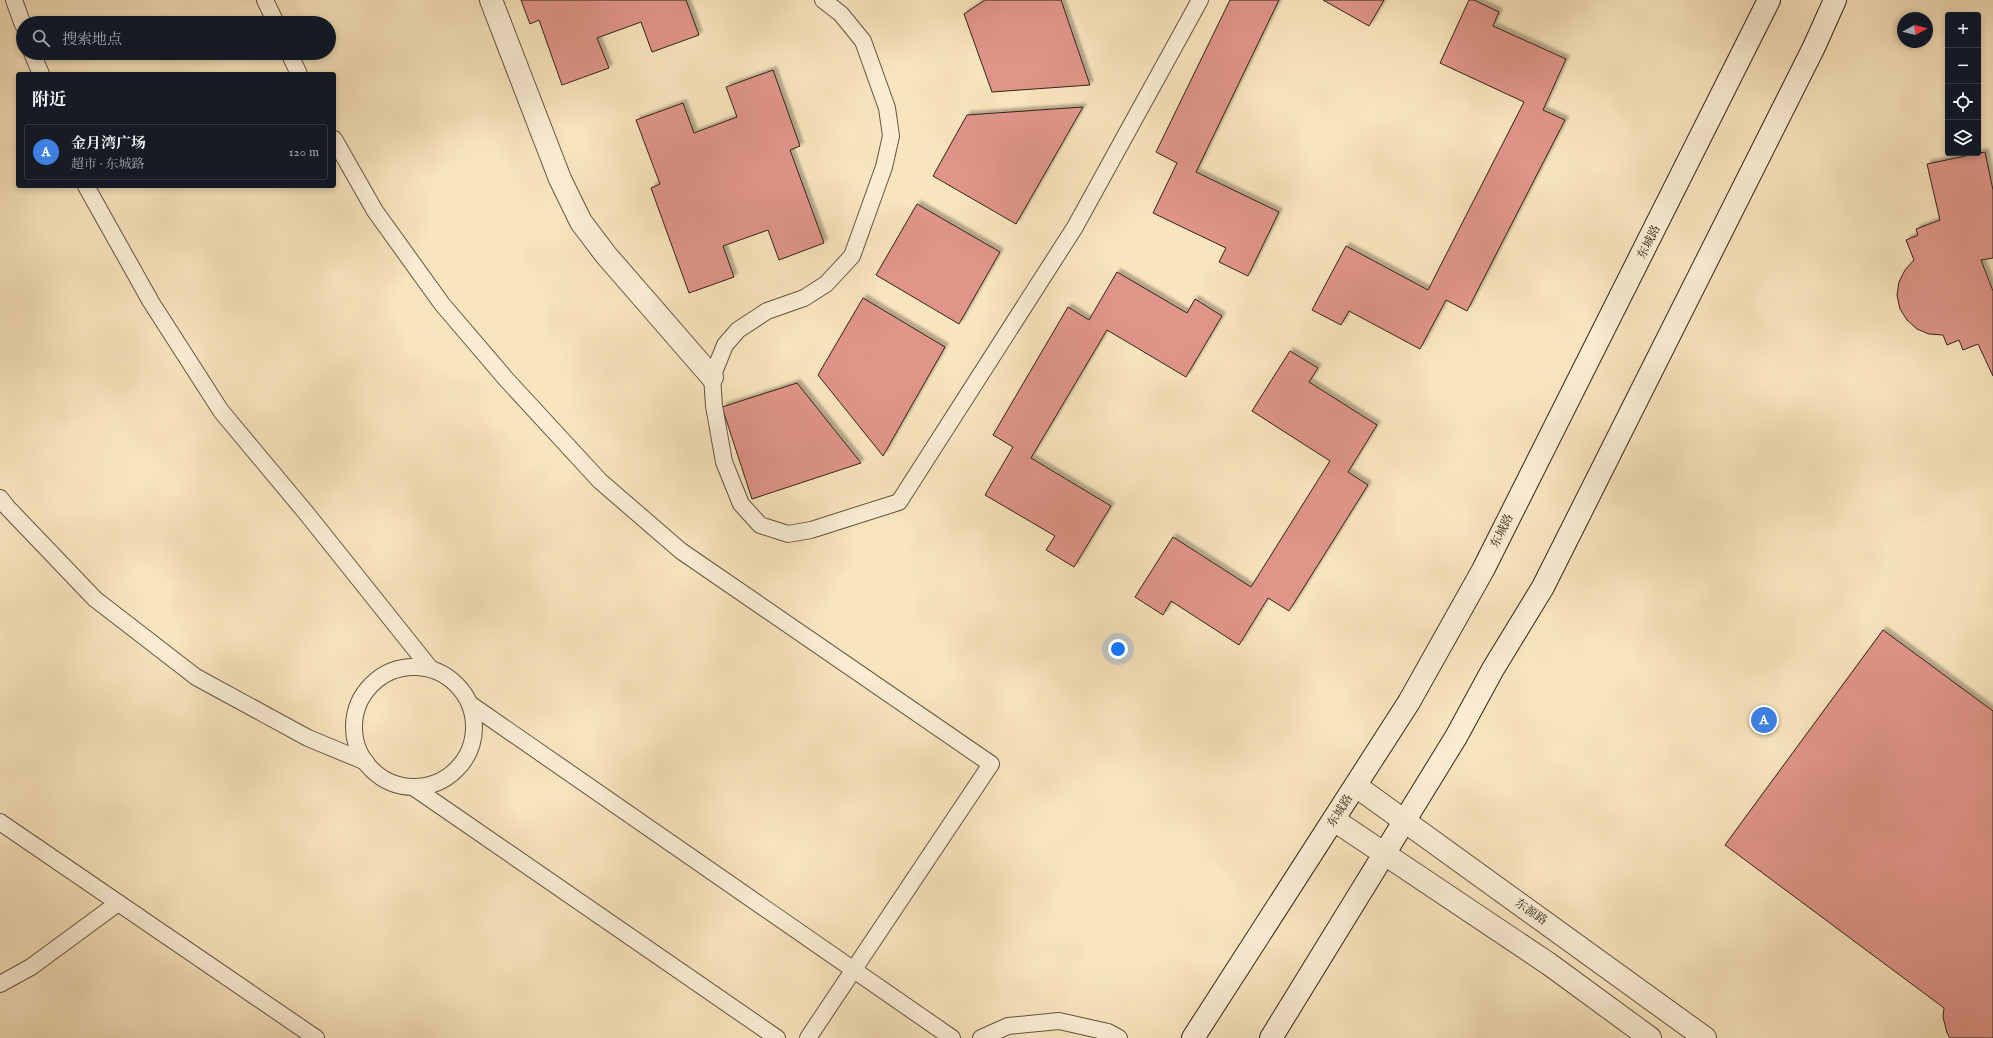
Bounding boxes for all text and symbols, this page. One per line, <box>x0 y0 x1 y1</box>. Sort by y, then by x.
north arrow <box>1897 12 1933 48</box>
map controls <box>1945 12 1981 156</box>
button: + <box>1945 12 1981 48</box>
search box <box>16 16 336 60</box>
icon: search <box>30 27 52 49</box>
text: 搜索地点 <box>62 30 122 49</box>
button: − <box>1945 48 1981 84</box>
button: locate <box>1945 84 1981 120</box>
text: 附近 <box>32 90 66 111</box>
button: layers <box>1945 120 1981 156</box>
text: 金月湾广场 <box>71 134 146 153</box>
text: A <box>42 144 50 161</box>
text: 120 m <box>289 144 319 161</box>
text: 超市 · 东城路 <box>71 156 145 173</box>
street label: 东城路 <box>1634 223 1664 261</box>
street label: 东城路 <box>1487 512 1517 550</box>
your location <box>1108 639 1128 659</box>
pin: A <box>1751 705 1777 735</box>
street label: 东城路 <box>1324 792 1356 830</box>
street label: 东源路 <box>1512 896 1550 928</box>

